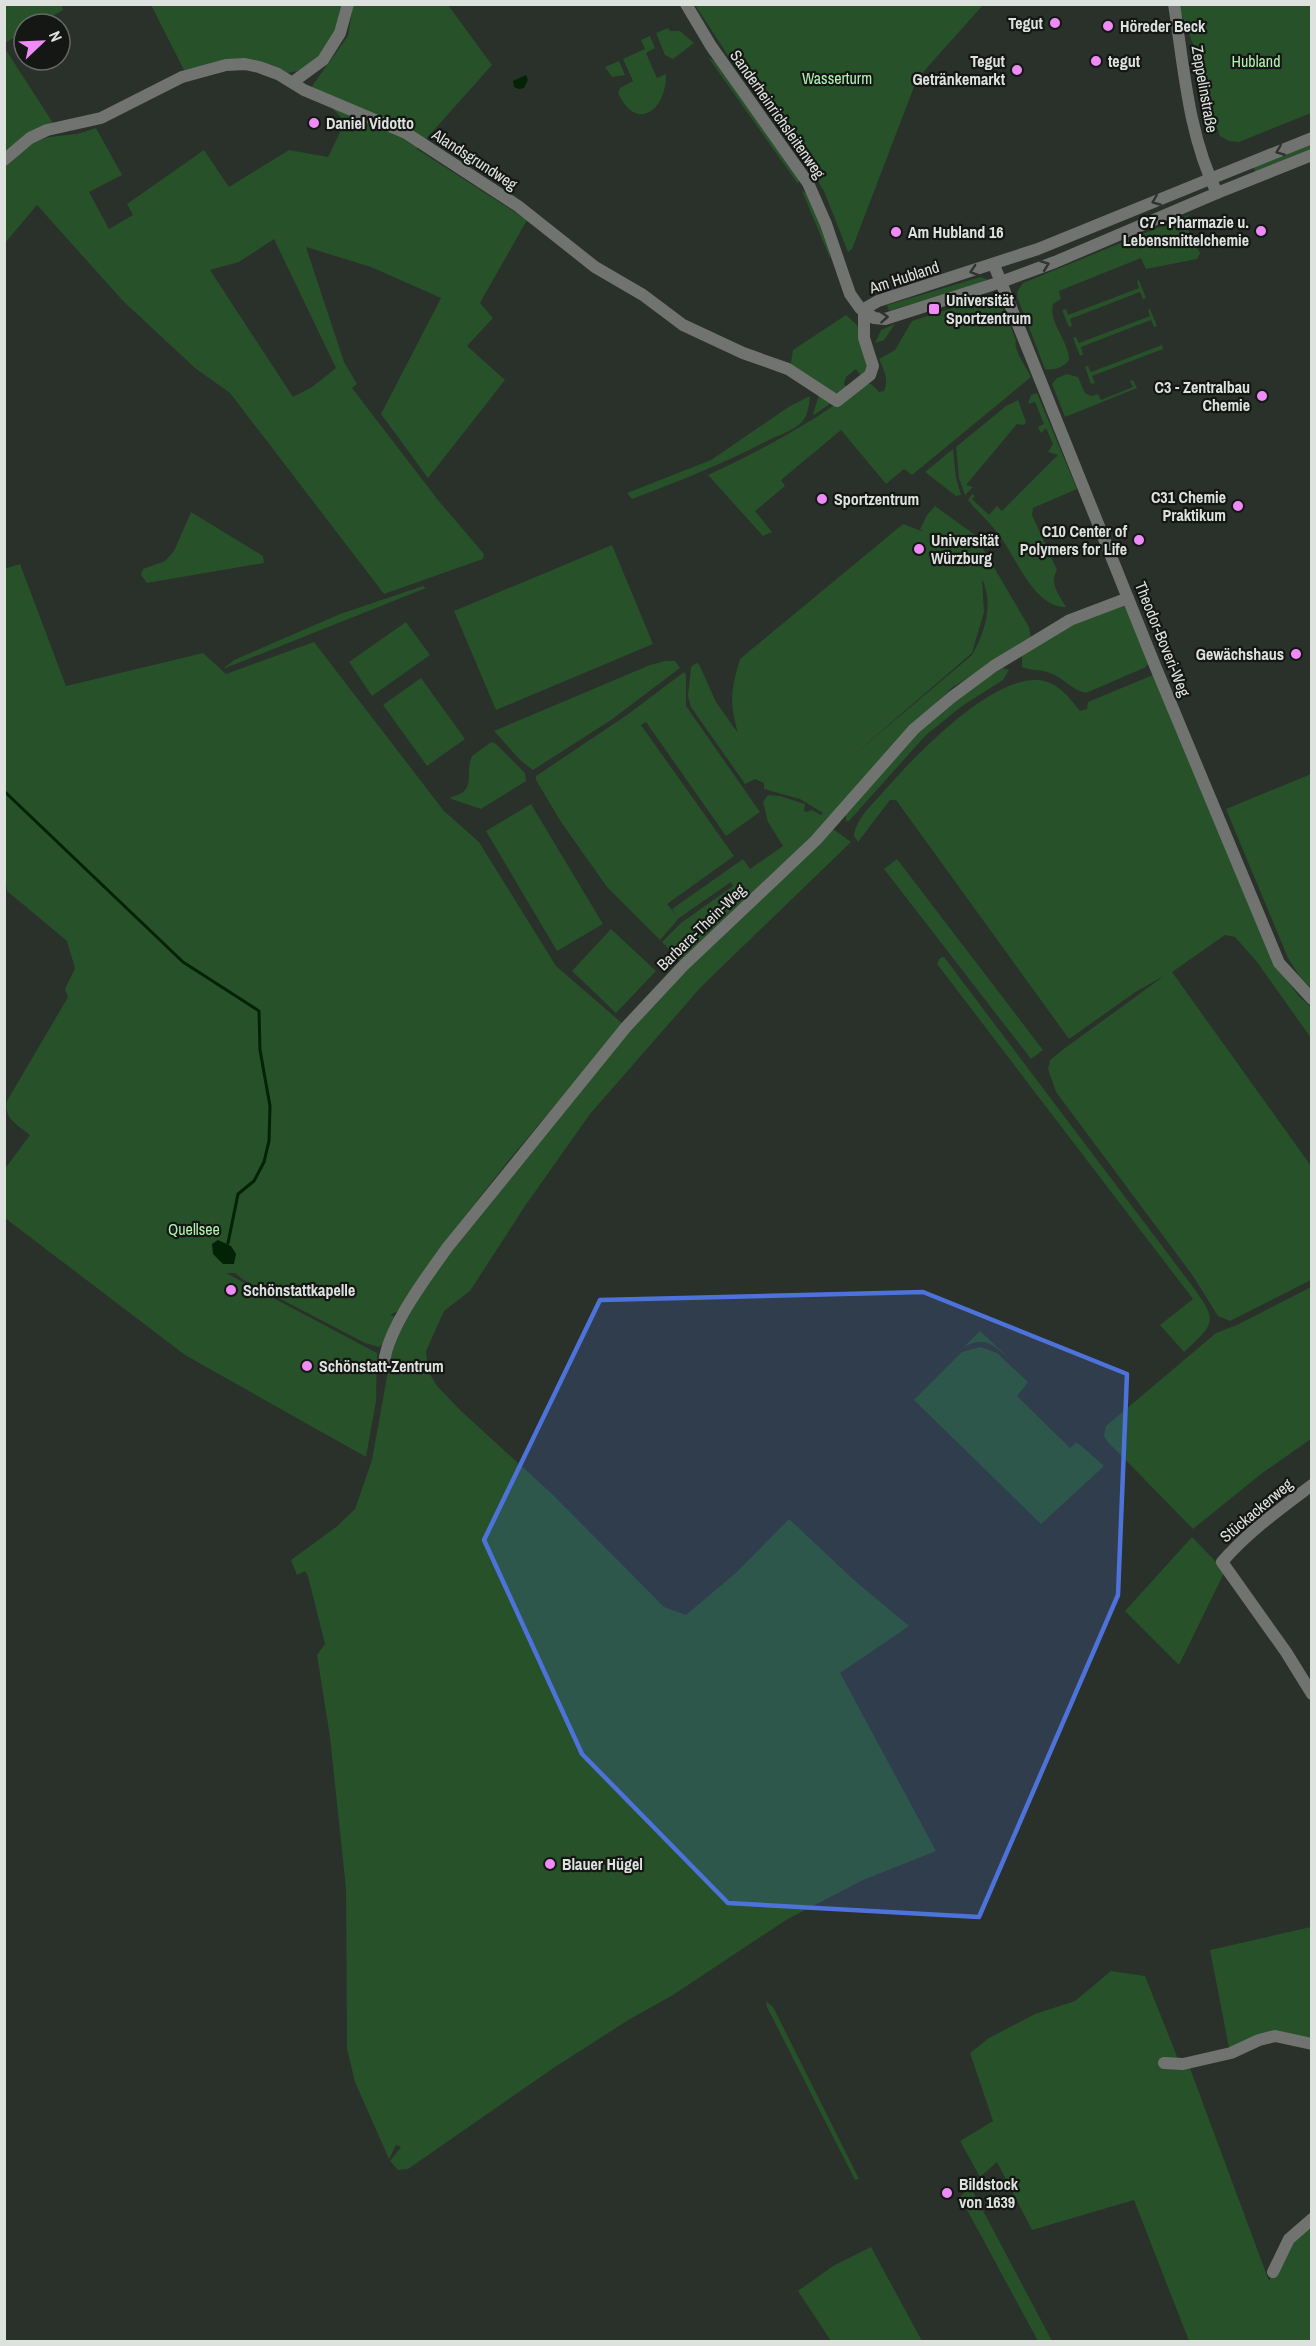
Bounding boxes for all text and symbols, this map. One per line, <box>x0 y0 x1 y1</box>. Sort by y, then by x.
north arrow <box>12 12 72 72</box>
place label: Tegut <box>1008 12 1044 34</box>
place label: Höreder Beck <box>1120 15 1206 37</box>
marker: Tegut <box>1048 16 1062 30</box>
marker: Höreder Beck <box>1101 19 1115 33</box>
text: N <box>44 27 68 45</box>
street label: Zeppelinstraße <box>1187 44 1223 134</box>
street label: Sanderheinrichsleitenweg <box>725 45 831 183</box>
place label: Tegut Getränkemarkt <box>912 50 1006 90</box>
place label: tegut <box>1108 50 1141 72</box>
park label: Hubland <box>1232 50 1280 72</box>
marker: tegut <box>1089 54 1103 68</box>
marker: Tegut Getränkemarkt <box>1010 63 1024 77</box>
park label: Wasserturm <box>802 67 872 89</box>
place label: Daniel Vidotto <box>326 112 414 134</box>
marker: Daniel Vidotto <box>307 116 321 130</box>
street label: Alandsgrundweg <box>427 123 523 195</box>
one-way arrow <box>1275 144 1286 156</box>
one-way arrow <box>1151 194 1162 206</box>
place label: C7 - Pharmazie u. Lebensmittelchemie <box>1123 211 1249 251</box>
place label: Am Hubland 16 <box>908 221 1004 243</box>
marker: C7 - Pharmazie u. Lebensmittelchemie <box>1254 224 1268 238</box>
marker: Am Hubland 16 <box>889 225 903 239</box>
street label: Am Hubland <box>865 255 942 299</box>
one-way arrow <box>1039 260 1050 273</box>
one-way arrow <box>969 264 980 276</box>
place label: Universität Sportzentrum <box>946 289 1031 329</box>
marker: Universität Sportzentrum <box>927 302 941 316</box>
one-way arrow <box>880 310 889 323</box>
place label: C3 - Zentralbau Chemie <box>1154 376 1250 416</box>
marker: C3 - Zentralbau Chemie <box>1255 389 1269 403</box>
place label: C31 Chemie Praktikum <box>1151 486 1226 526</box>
place label: Sportzentrum <box>834 488 919 510</box>
marker: Sportzentrum <box>815 492 829 506</box>
marker: C31 Chemie Praktikum <box>1231 499 1245 513</box>
place label: C10 Center of Polymers for Life <box>1020 520 1128 560</box>
place label: Universität Würzburg <box>931 529 999 569</box>
marker: C10 Center of Polymers for Life <box>1132 533 1146 547</box>
marker: Universität Würzburg <box>912 542 926 556</box>
street label: Theodor-Boveri-Weg <box>1130 578 1196 700</box>
place label: Gewächshaus <box>1196 643 1284 665</box>
marker: Gewächshaus <box>1289 647 1303 661</box>
street label: Barbara-Thein-Weg <box>652 878 751 975</box>
park label: Quellsee <box>168 1218 220 1240</box>
place label: Schönstattkapelle <box>243 1279 355 1301</box>
marker: Schönstattkapelle <box>224 1283 238 1297</box>
place label: Schönstatt-Zentrum <box>319 1355 444 1377</box>
marker: Schönstatt-Zentrum <box>300 1359 314 1373</box>
street label: Stückackerweg <box>1215 1473 1298 1547</box>
place label: Blauer Hügel <box>562 1853 643 1875</box>
marker: Blauer Hügel <box>543 1857 557 1871</box>
place label: Bildstock von 1639 <box>959 2173 1019 2213</box>
marker: Bildstock von 1639 <box>940 2186 954 2200</box>

